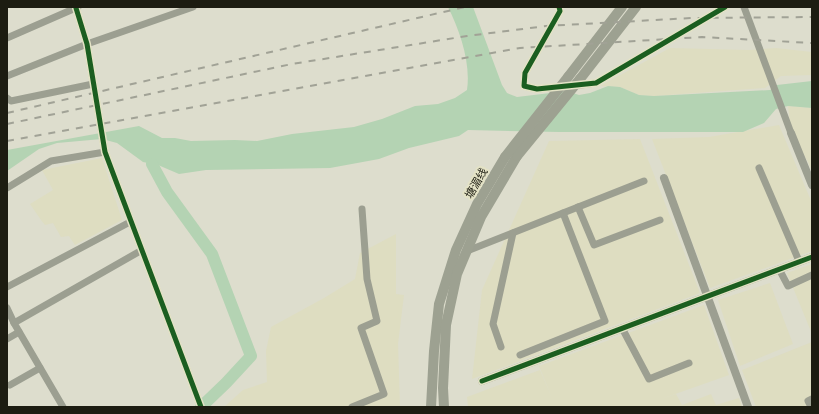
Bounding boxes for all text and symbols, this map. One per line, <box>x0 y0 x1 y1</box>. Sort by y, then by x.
street label: 塘湄线 <box>463 166 490 201</box>

